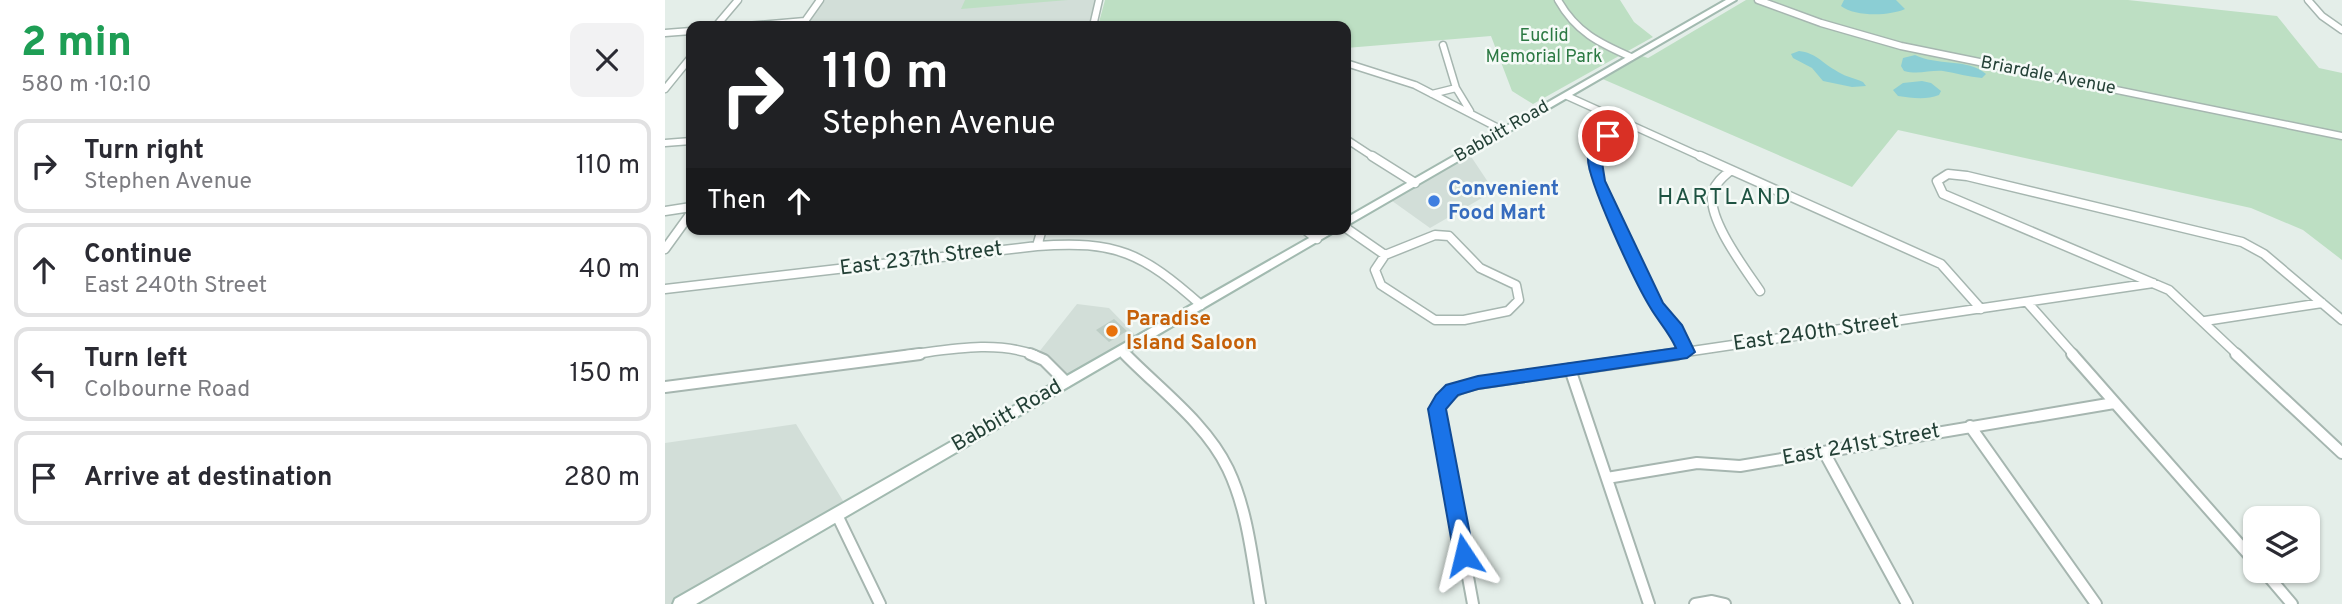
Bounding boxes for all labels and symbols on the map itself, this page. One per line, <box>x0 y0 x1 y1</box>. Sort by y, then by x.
park label: Euclid Memorial Park <box>1486 25 1602 69</box>
street label: Briardale Avenue <box>1978 52 2118 100</box>
street label: Babbitt Road <box>1451 96 1553 168</box>
pin <box>1578 106 1638 166</box>
place label: Convenient Food Mart <box>1448 176 1559 227</box>
district label: HARTLAND <box>1657 184 1793 213</box>
marker: Convenient Food Mart <box>1426 193 1442 209</box>
street label: East 237th Street <box>838 236 1004 282</box>
place label: Paradise Island Saloon <box>1126 306 1257 357</box>
street label: East 240th Street <box>1731 308 1901 358</box>
marker: Paradise Island Saloon <box>1104 323 1120 339</box>
street label: Babbitt Road <box>947 374 1067 458</box>
street label: East 241st Street <box>1780 418 1942 472</box>
position arrow <box>1427 518 1501 592</box>

